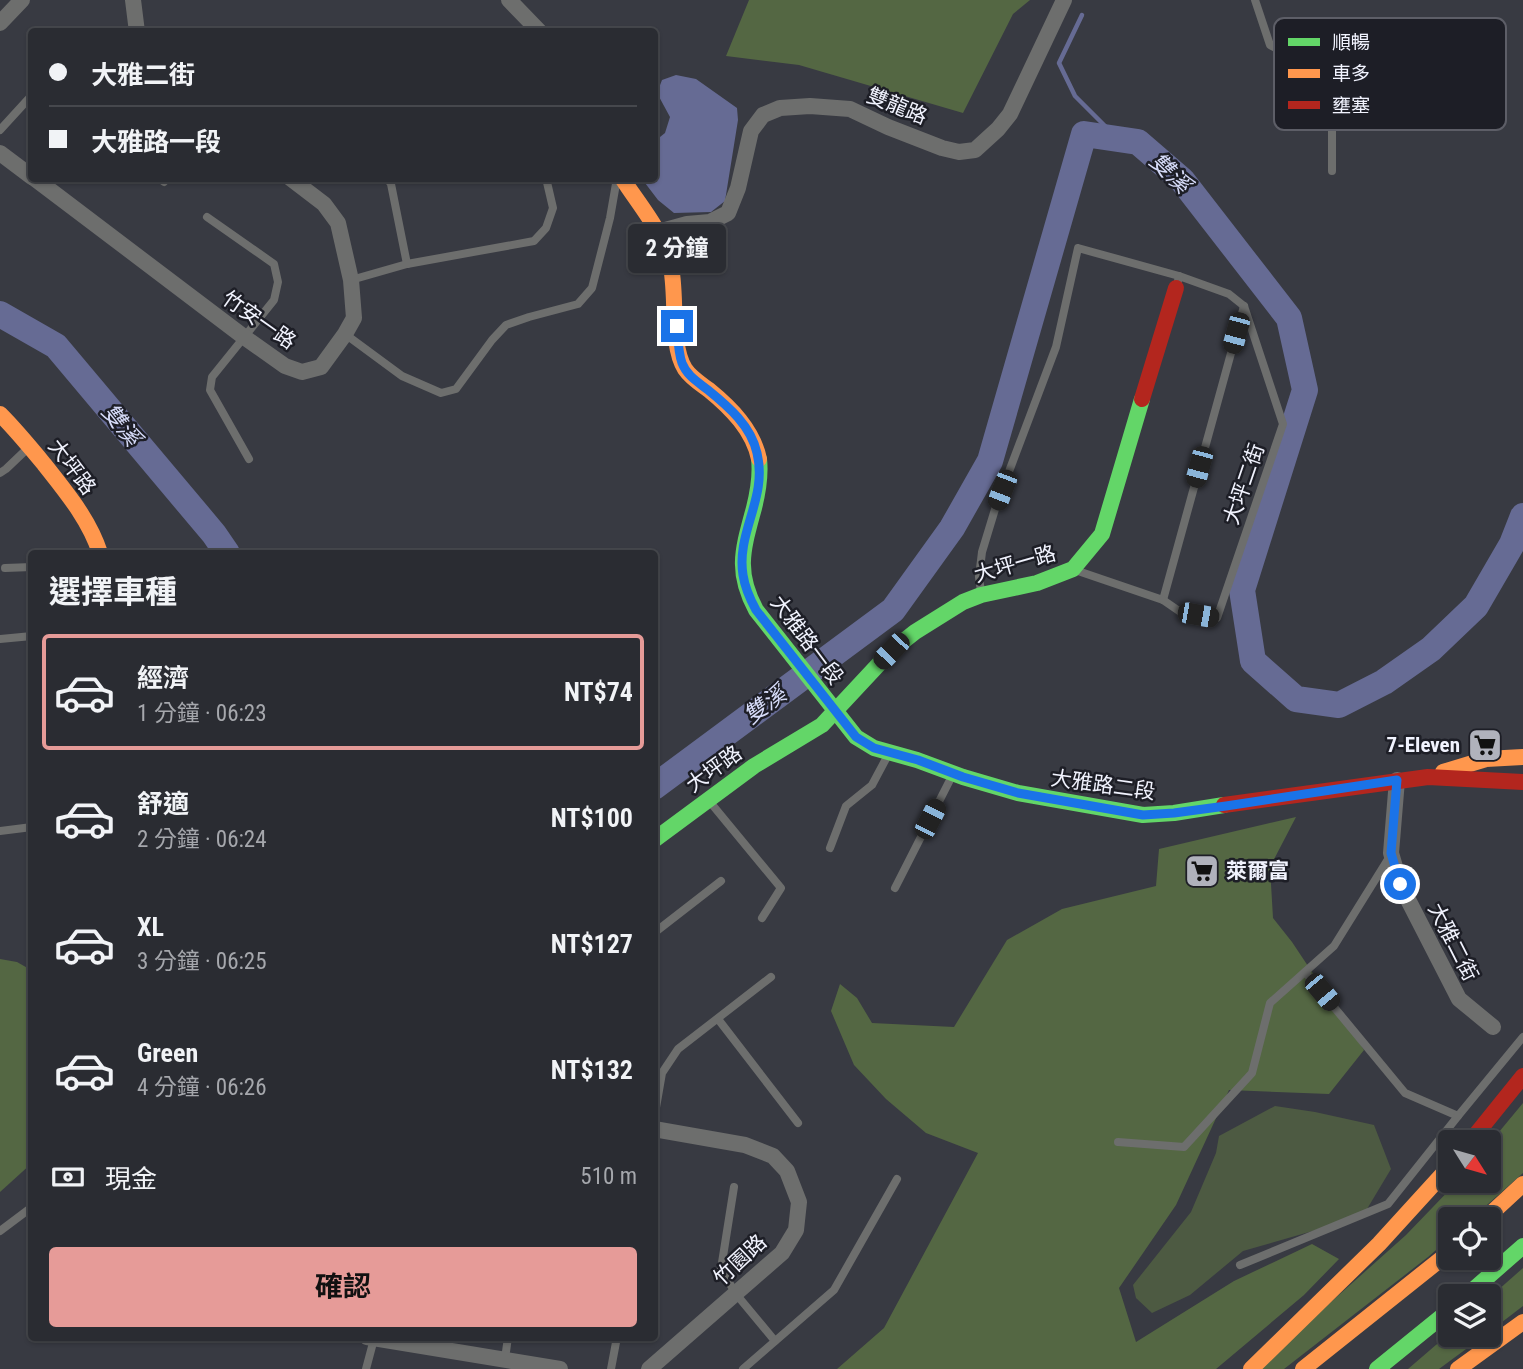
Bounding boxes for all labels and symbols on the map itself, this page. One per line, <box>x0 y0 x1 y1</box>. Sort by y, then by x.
legend <box>1274 18 1506 130</box>
text: 順暢 <box>1332 31 1370 54</box>
text: 車多 <box>1332 62 1370 85</box>
street label: 雙龍路 <box>863 83 931 129</box>
text: 壅塞 <box>1332 94 1370 117</box>
water label: 雙溪 <box>1144 147 1198 201</box>
callout: 2 分鐘 <box>628 224 726 274</box>
street label: 竹安一路 <box>218 286 300 354</box>
route end <box>661 310 693 342</box>
car <box>1221 310 1252 356</box>
water label: 雙溪 <box>96 399 148 454</box>
street label: 大坪路 <box>43 435 101 499</box>
street label: 大坪二街 <box>1219 440 1269 528</box>
car <box>1184 444 1215 490</box>
car <box>985 467 1020 513</box>
street label: 大坪一路 <box>971 541 1059 587</box>
street label: 大雅路一段 <box>766 591 848 689</box>
car <box>1176 601 1221 629</box>
car <box>869 629 914 673</box>
water label: 雙溪 <box>739 679 794 730</box>
supermarket icon: 7-Eleven <box>1466 726 1504 764</box>
place label: 7-Eleven <box>1387 733 1460 757</box>
street label: 大坪路 <box>681 741 747 797</box>
street label: 大雅路二段 <box>1049 766 1157 804</box>
car <box>912 796 949 842</box>
supermarket icon: 萊爾富 <box>1183 852 1221 890</box>
place label: 萊爾富 <box>1226 859 1289 883</box>
route start <box>1384 868 1416 900</box>
street label: 大雅二街 <box>1423 899 1483 985</box>
car <box>1301 969 1344 1015</box>
north arrow <box>1438 1130 1502 1194</box>
street label: 竹園路 <box>709 1230 771 1290</box>

